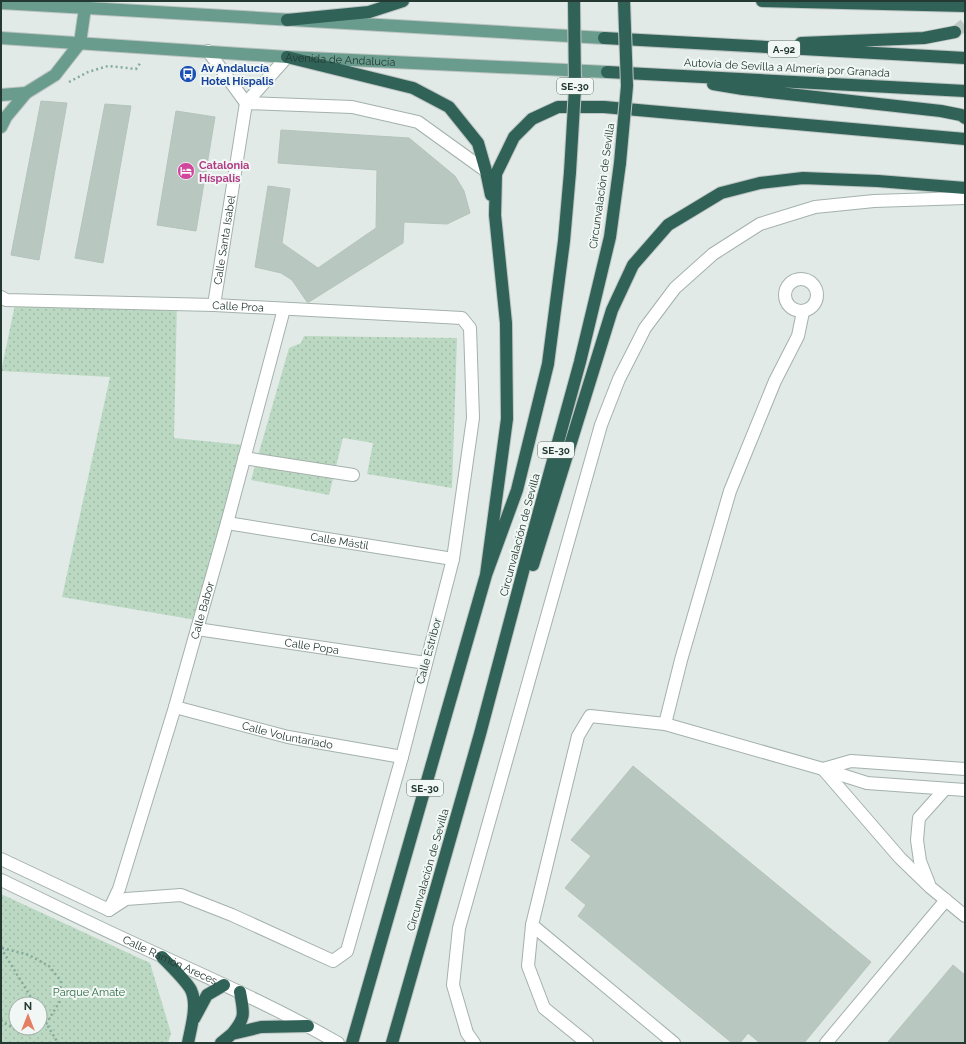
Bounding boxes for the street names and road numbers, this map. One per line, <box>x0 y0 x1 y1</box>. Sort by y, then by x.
road number: A-92 <box>768 41 800 57</box>
street label: Avenida de Andalucía <box>285 50 396 69</box>
street label: Autovía de Sevilla a Almería por Granada <box>684 56 890 80</box>
road number: SE-30 <box>557 78 593 94</box>
street label: Circunvalación de Sevilla <box>587 122 617 250</box>
street label: Calle Santa Isabel <box>211 194 238 286</box>
street label: Calle Proa <box>212 298 264 314</box>
road number: SE-30 <box>538 442 574 458</box>
street label: Circunvalación de Sevilla <box>497 472 543 598</box>
street label: Calle Mástil <box>310 530 370 552</box>
street label: Calle Babor <box>188 580 217 641</box>
street label: Calle Estribor <box>414 616 444 685</box>
street label: Calle Popa <box>284 636 340 656</box>
street label: Calle Voluntariado <box>241 719 334 751</box>
road number: SE-30 <box>407 780 443 796</box>
street label: Circunvalación de Sevilla <box>404 807 452 933</box>
street label: Calle Ramón Areces <box>121 933 219 987</box>

